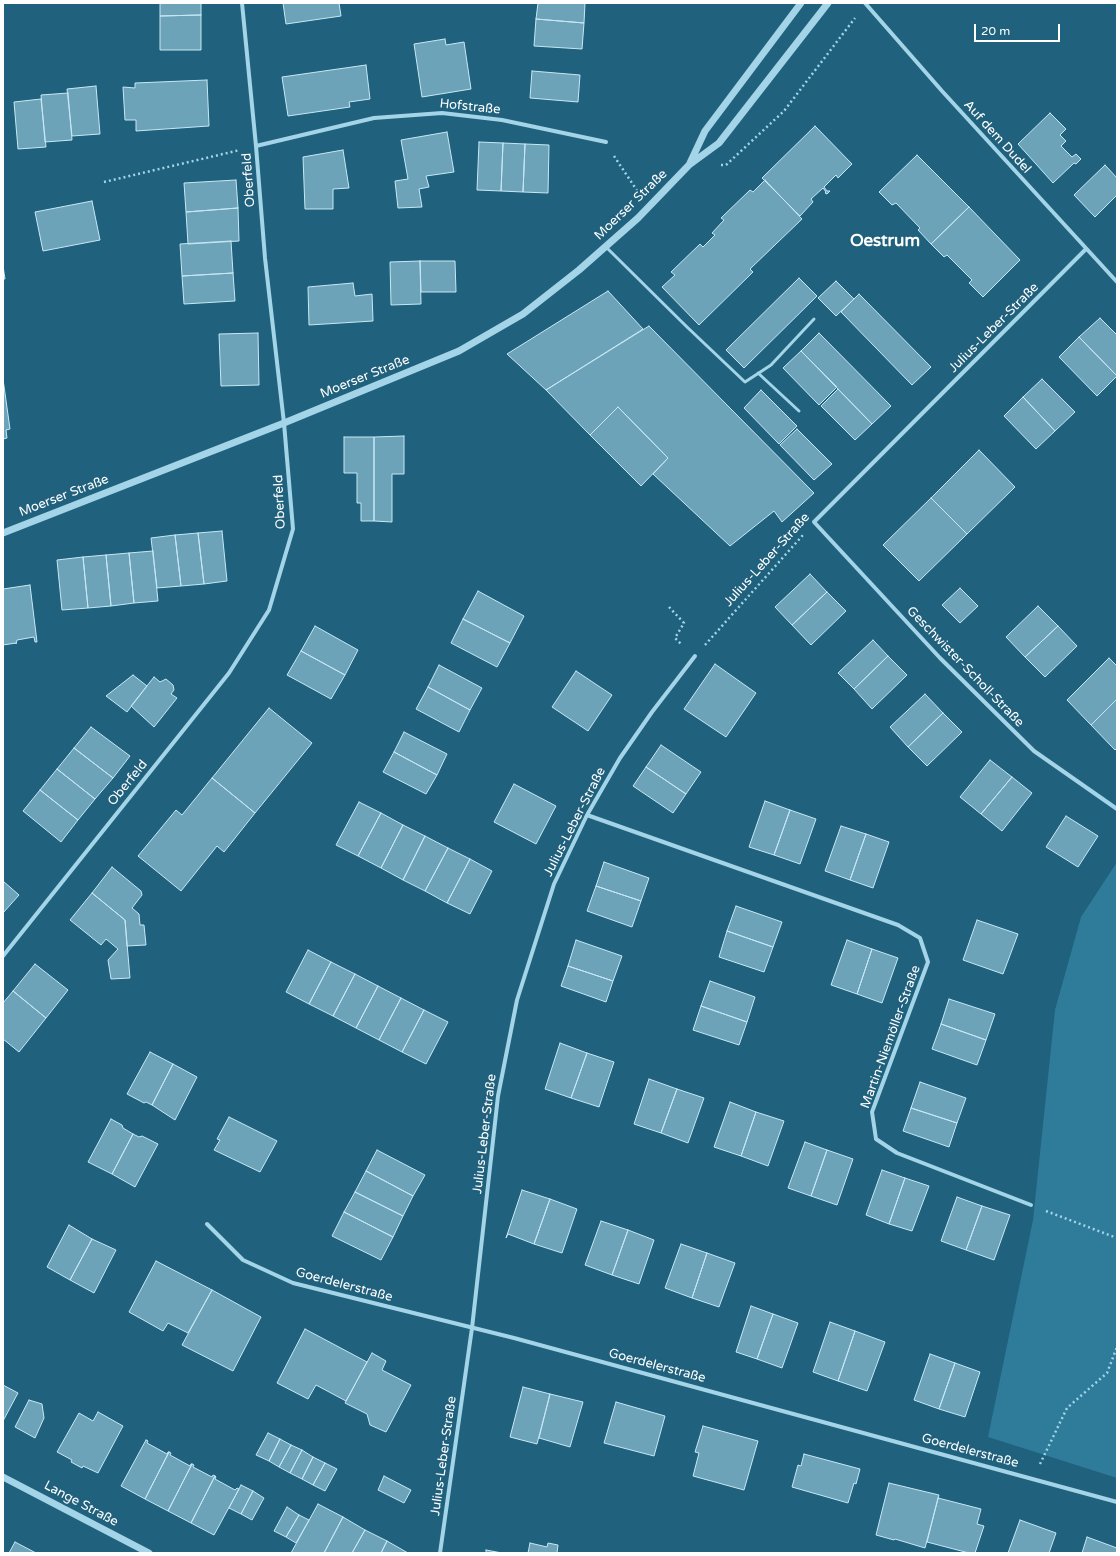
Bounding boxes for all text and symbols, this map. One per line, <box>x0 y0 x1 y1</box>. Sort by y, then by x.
scale bar <box>976 16 1062 42</box>
text: 20 m <box>981 24 1010 38</box>
street label: Hofstraße <box>439 96 501 118</box>
street label: Auf dem Dudel <box>960 97 1034 177</box>
street label: Oberfeld <box>239 152 259 208</box>
street label: Moerser Straße <box>591 166 671 244</box>
district label: Oestrum <box>850 232 920 252</box>
street label: Julius-Leber-Straße <box>946 280 1042 376</box>
street label: Moerser Straße <box>318 352 412 402</box>
street label: Moerser Straße <box>17 472 111 520</box>
street label: Oberfeld <box>271 474 289 530</box>
street label: Julius-Leber-Straße <box>721 510 813 610</box>
street label: Geschwister-Scholl-Straße <box>903 603 1027 731</box>
street label: Oberfeld <box>105 757 151 809</box>
street label: Julius-Leber-Straße <box>541 765 609 879</box>
street label: Martin-Niemöller-Straße <box>858 963 924 1111</box>
street label: Julius-Leber-Straße <box>470 1073 500 1195</box>
street label: Goerdelerstraße <box>294 1265 394 1305</box>
street label: Goerdelerstraße <box>607 1346 707 1386</box>
street label: Julius-Leber-Straße <box>428 1395 460 1517</box>
street label: Goerdelerstraße <box>920 1431 1020 1471</box>
street label: Lange Straße <box>41 1478 121 1530</box>

